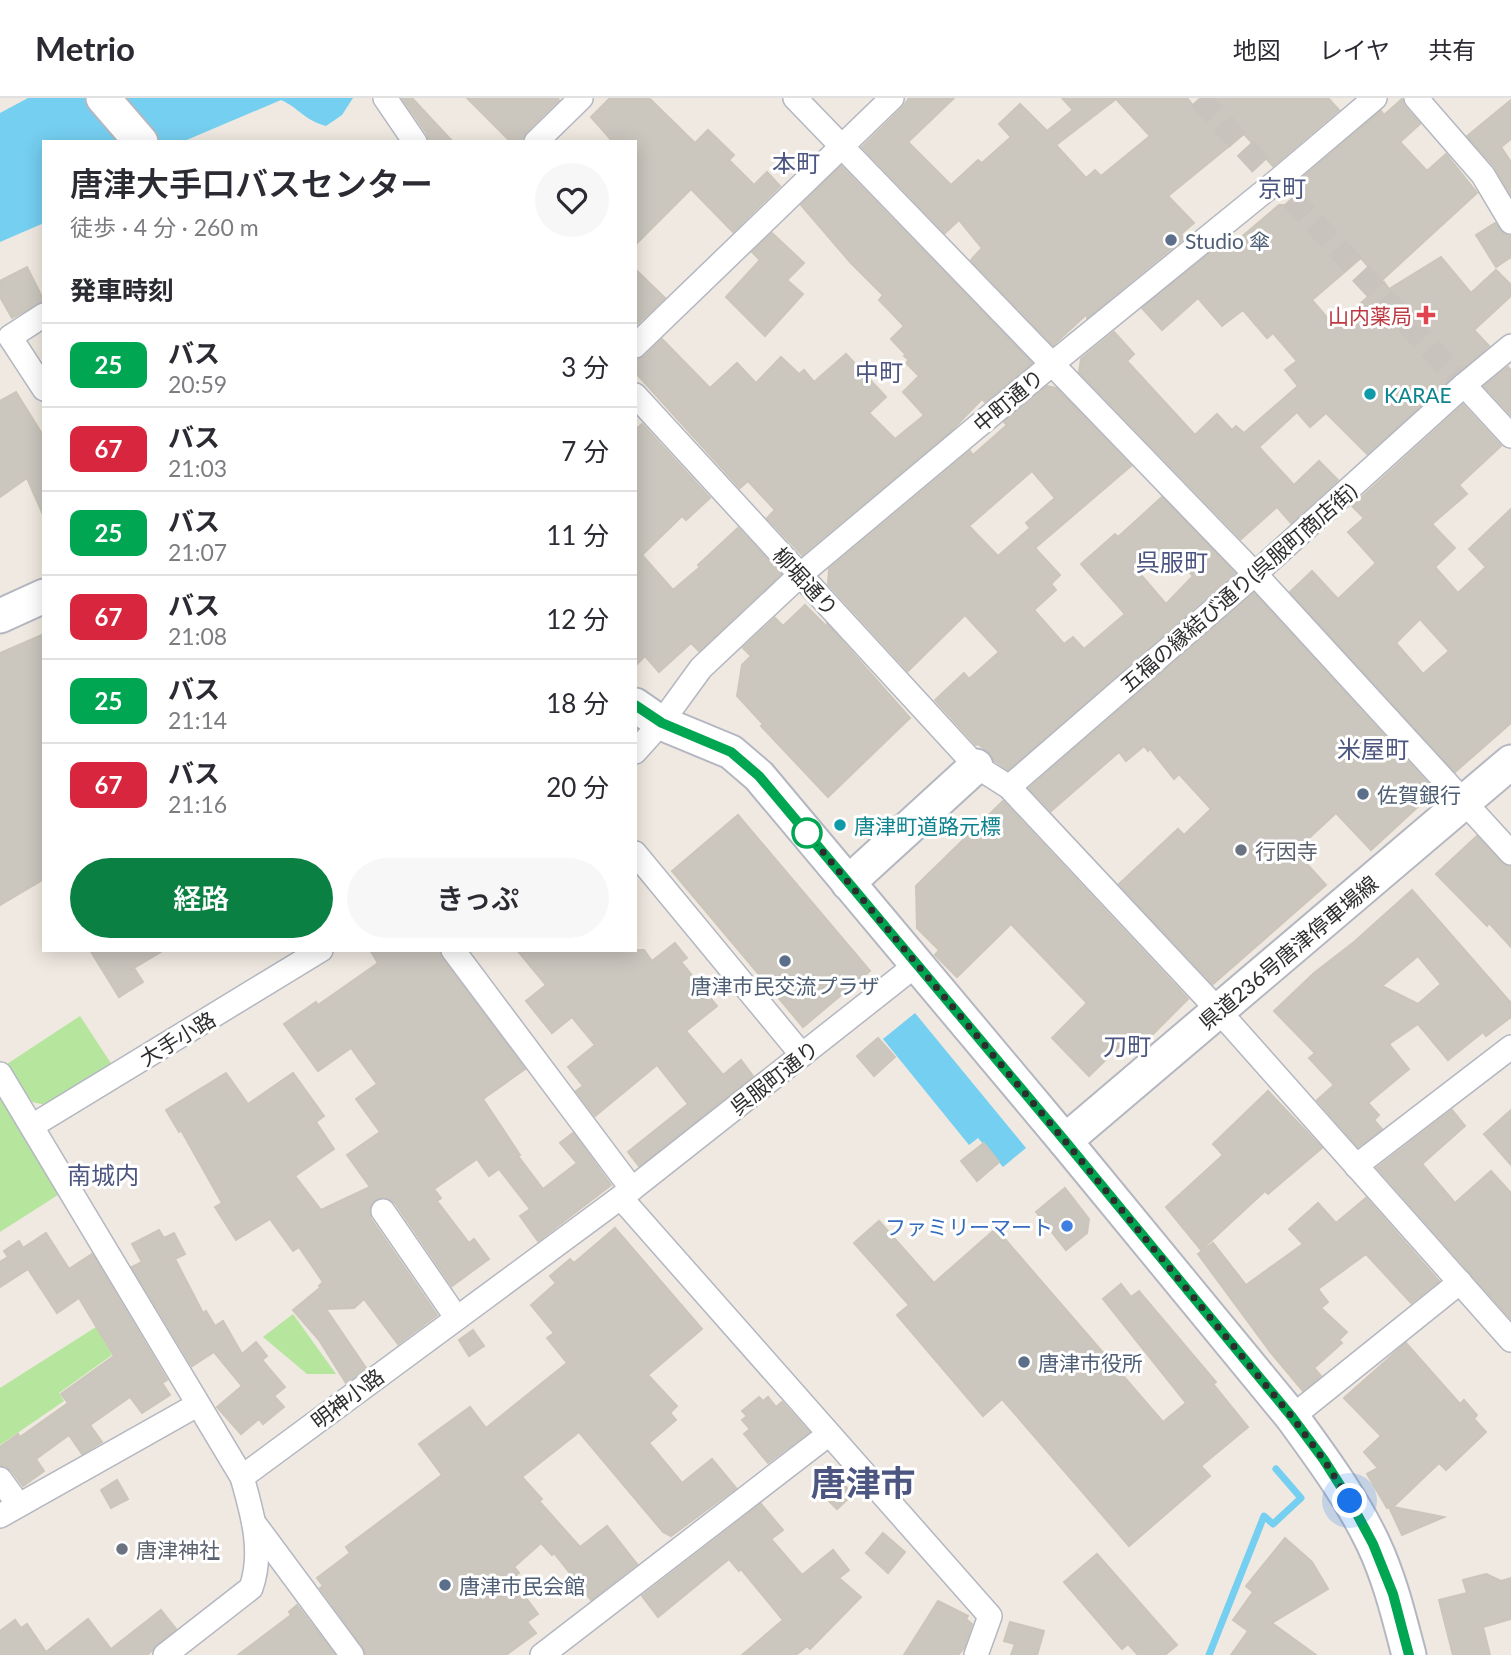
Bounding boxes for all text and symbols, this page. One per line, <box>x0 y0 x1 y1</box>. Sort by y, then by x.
text: Metrio <box>35 28 135 68</box>
text: 地図 <box>1233 35 1281 64</box>
text: レイヤ <box>1319 35 1390 64</box>
text: 共有 <box>1428 35 1476 64</box>
district label: 本町 <box>772 148 820 177</box>
text: 唐津大手口バスセンター <box>70 163 433 203</box>
button: heart <box>535 163 609 237</box>
district label: 京町 <box>1258 173 1306 202</box>
text: 徒歩 · 4 分 · 260 m <box>70 213 259 241</box>
place label: Studio 傘 <box>1185 228 1270 253</box>
marker: Studio 傘 <box>1163 232 1179 248</box>
text: 発車時刻 <box>70 274 174 306</box>
place label: 山内薬局 <box>1328 303 1412 328</box>
marker: 山内薬局 <box>1418 307 1434 323</box>
text: バス <box>168 337 220 369</box>
text: 25 <box>95 350 122 379</box>
text: 3 分 <box>561 351 609 383</box>
district label: 中町 <box>855 357 903 386</box>
street label: 中町通り <box>968 363 1048 437</box>
text: 20:59 <box>168 370 227 398</box>
place label: KARAE <box>1384 382 1452 407</box>
marker: KARAE <box>1362 386 1378 402</box>
text: バス <box>168 421 220 453</box>
text: 67 <box>95 434 122 463</box>
text: 7 分 <box>561 435 609 467</box>
text: 21:03 <box>168 454 227 482</box>
street label: 五福の縁結び通り(呉服町商店街) <box>1115 477 1361 697</box>
text: バス <box>168 505 220 537</box>
text: 25 <box>95 518 122 547</box>
text: 11 分 <box>546 519 609 551</box>
text: 21:07 <box>168 538 227 566</box>
street label: 柳堀通り <box>768 542 844 620</box>
district label: 呉服町 <box>1136 547 1208 576</box>
text: バス <box>168 589 220 621</box>
text: 67 <box>95 602 122 631</box>
text: 12 分 <box>546 603 609 635</box>
text: 21:08 <box>168 622 227 650</box>
text: バス <box>168 673 220 705</box>
text: 25 <box>95 686 122 715</box>
text: 18 分 <box>546 687 609 719</box>
text: 21:14 <box>168 706 227 734</box>
district label: 米屋町 <box>1337 734 1409 763</box>
text: バス <box>168 757 220 789</box>
text: 67 <box>95 770 122 799</box>
text: 20 分 <box>546 771 609 803</box>
place label: 佐賀銀行 <box>1377 782 1461 807</box>
marker: 佐賀銀行 <box>1355 786 1371 802</box>
text: 21:16 <box>168 790 227 818</box>
place label: 唐津町道路元標 <box>854 813 1001 838</box>
marker: 唐津町道路元標 <box>832 817 848 833</box>
unlabelled marker <box>792 818 822 848</box>
place label: 行因寺 <box>1255 838 1318 863</box>
marker: 行因寺 <box>1233 842 1249 858</box>
button: 経路 <box>70 858 333 938</box>
button: きっぷ <box>347 858 609 938</box>
street label: 県道236号唐津停車場線 <box>1194 870 1382 1034</box>
marker: 唐津市民交流プラザ <box>777 953 793 969</box>
place label: 唐津市民交流プラザ <box>691 973 880 998</box>
street label: 大手小路 <box>135 1006 219 1070</box>
district label: 刀町 <box>1103 1031 1151 1060</box>
street label: 呉服町通り <box>725 1035 823 1119</box>
district label: 南城内 <box>67 1160 139 1189</box>
place label: ファミリーマート <box>885 1214 1053 1239</box>
marker: ファミリーマート <box>1059 1218 1075 1234</box>
place label: 唐津市役所 <box>1038 1350 1143 1375</box>
marker: 唐津市役所 <box>1016 1354 1032 1370</box>
street label: 明神小路 <box>306 1363 388 1433</box>
district label: 唐津市 <box>810 1461 916 1503</box>
your location <box>1332 1483 1367 1518</box>
place label: 唐津神社 <box>136 1537 220 1562</box>
marker: 唐津神社 <box>114 1541 130 1557</box>
place label: 唐津市民会館 <box>459 1573 585 1598</box>
marker: 唐津市民会館 <box>437 1577 453 1593</box>

